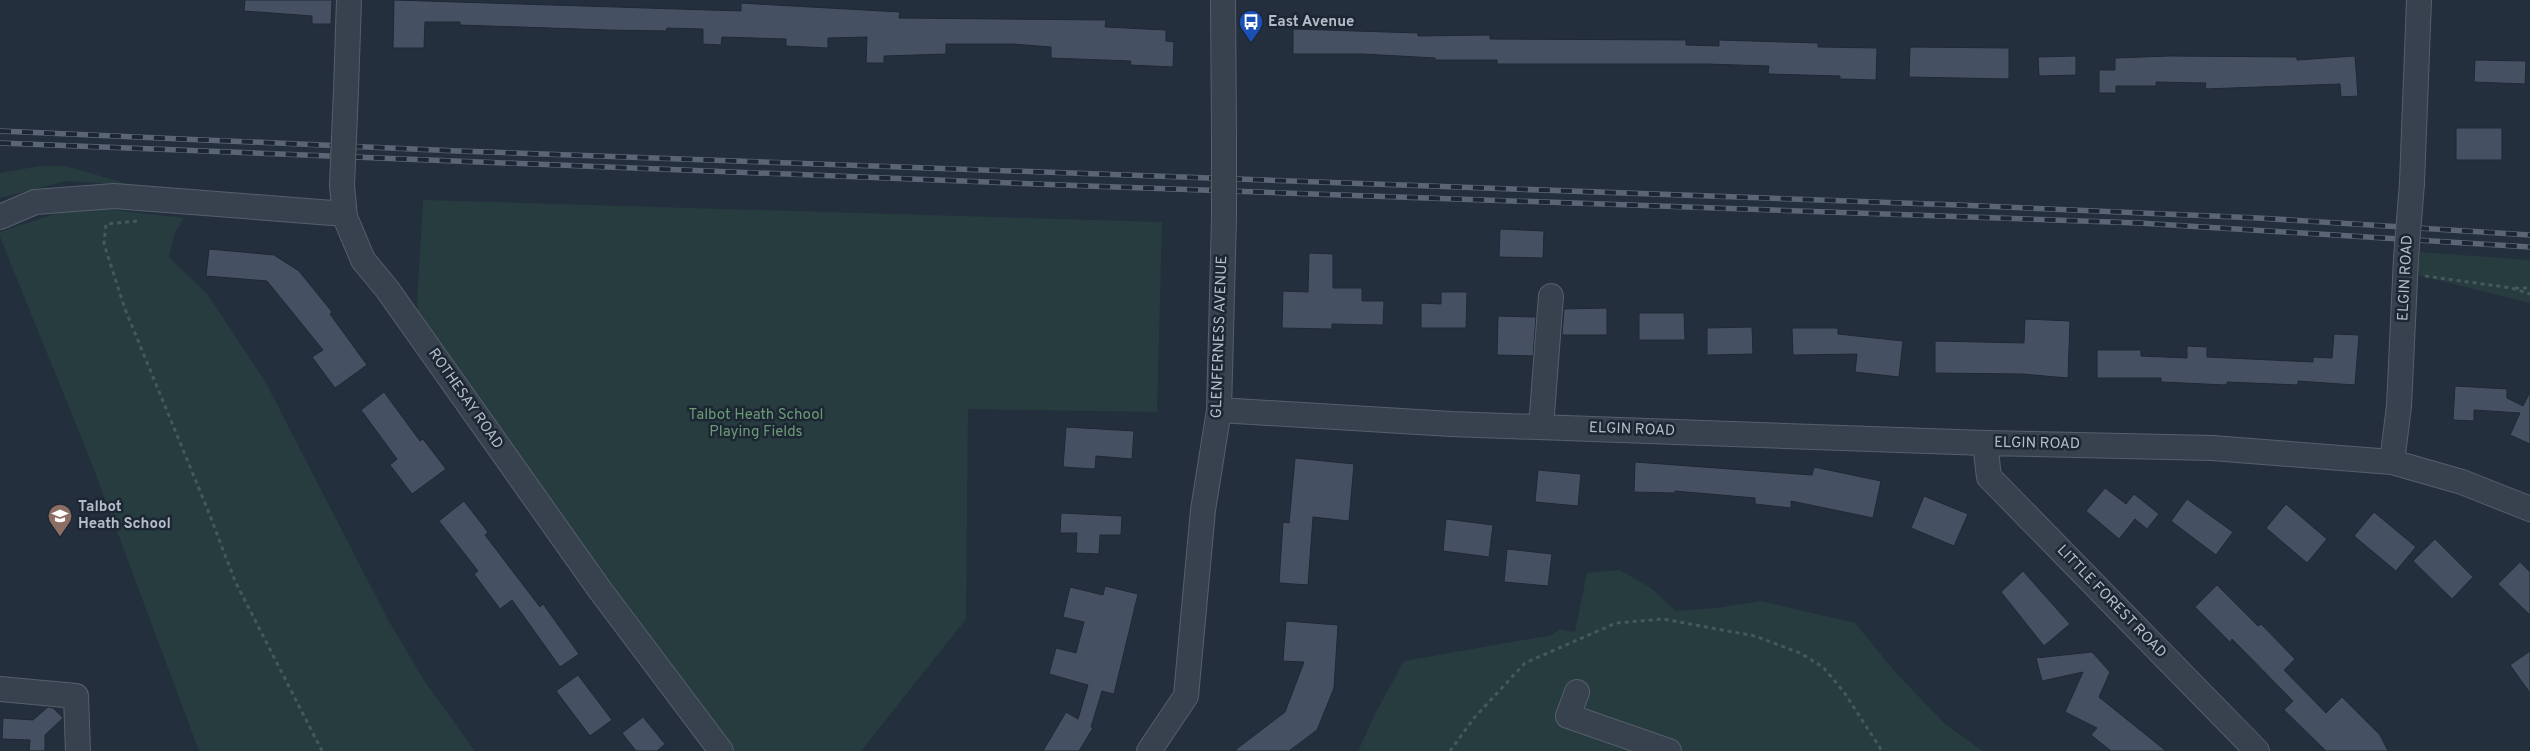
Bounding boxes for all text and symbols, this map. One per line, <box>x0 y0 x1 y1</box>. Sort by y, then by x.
bus stop icon: East Avenue <box>1238 9 1264 43</box>
place label: East Avenue <box>1268 13 1354 32</box>
street label: ELGIN ROAD <box>2394 235 2418 321</box>
street label: GLENFERNESS AVENUE <box>1208 255 1232 419</box>
street label: ROTHESAY ROAD <box>423 345 507 453</box>
park label: Talbot Heath School Playing Fields <box>689 406 824 442</box>
street label: ELGIN ROAD <box>1589 419 1675 441</box>
street label: ELGIN ROAD <box>1994 434 2080 454</box>
place label: Talbot Heath School <box>78 498 171 534</box>
school or university icon: Talbot Heath School <box>47 503 73 537</box>
street label: LITTLE FOREST ROAD <box>2052 542 2170 662</box>

